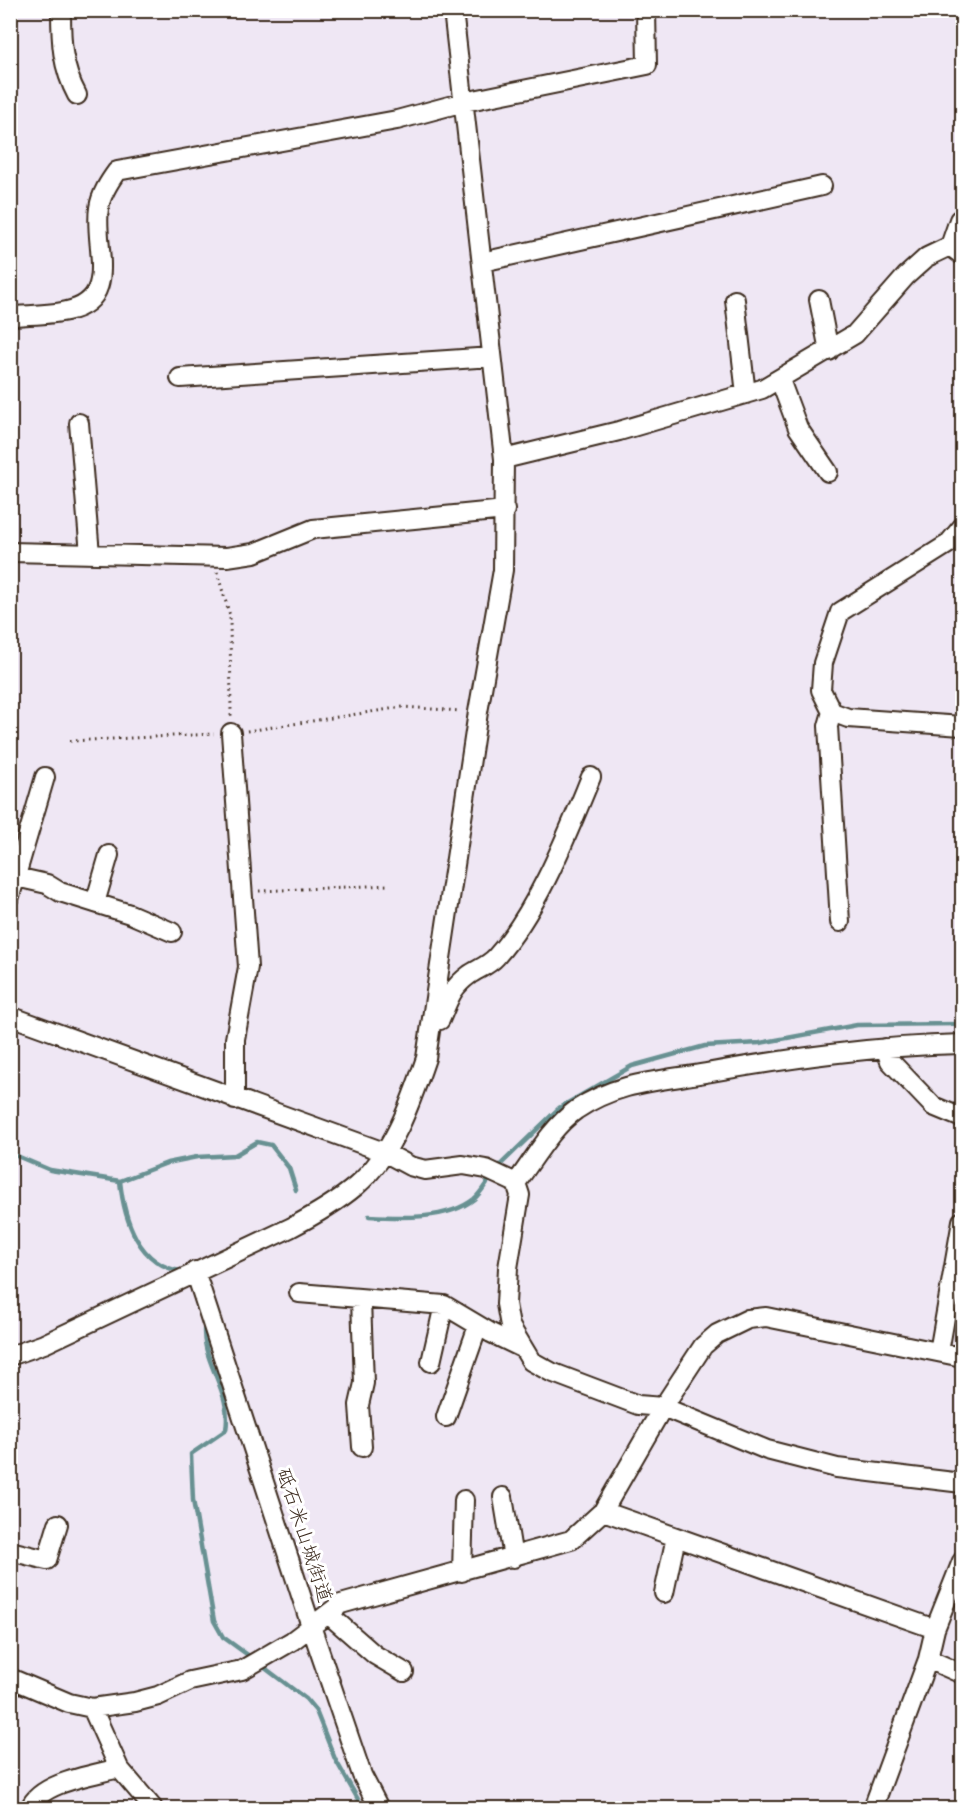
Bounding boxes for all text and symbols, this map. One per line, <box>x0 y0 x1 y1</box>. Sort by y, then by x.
street label: 砥石米山城街道 <box>266 1464 340 1607</box>

